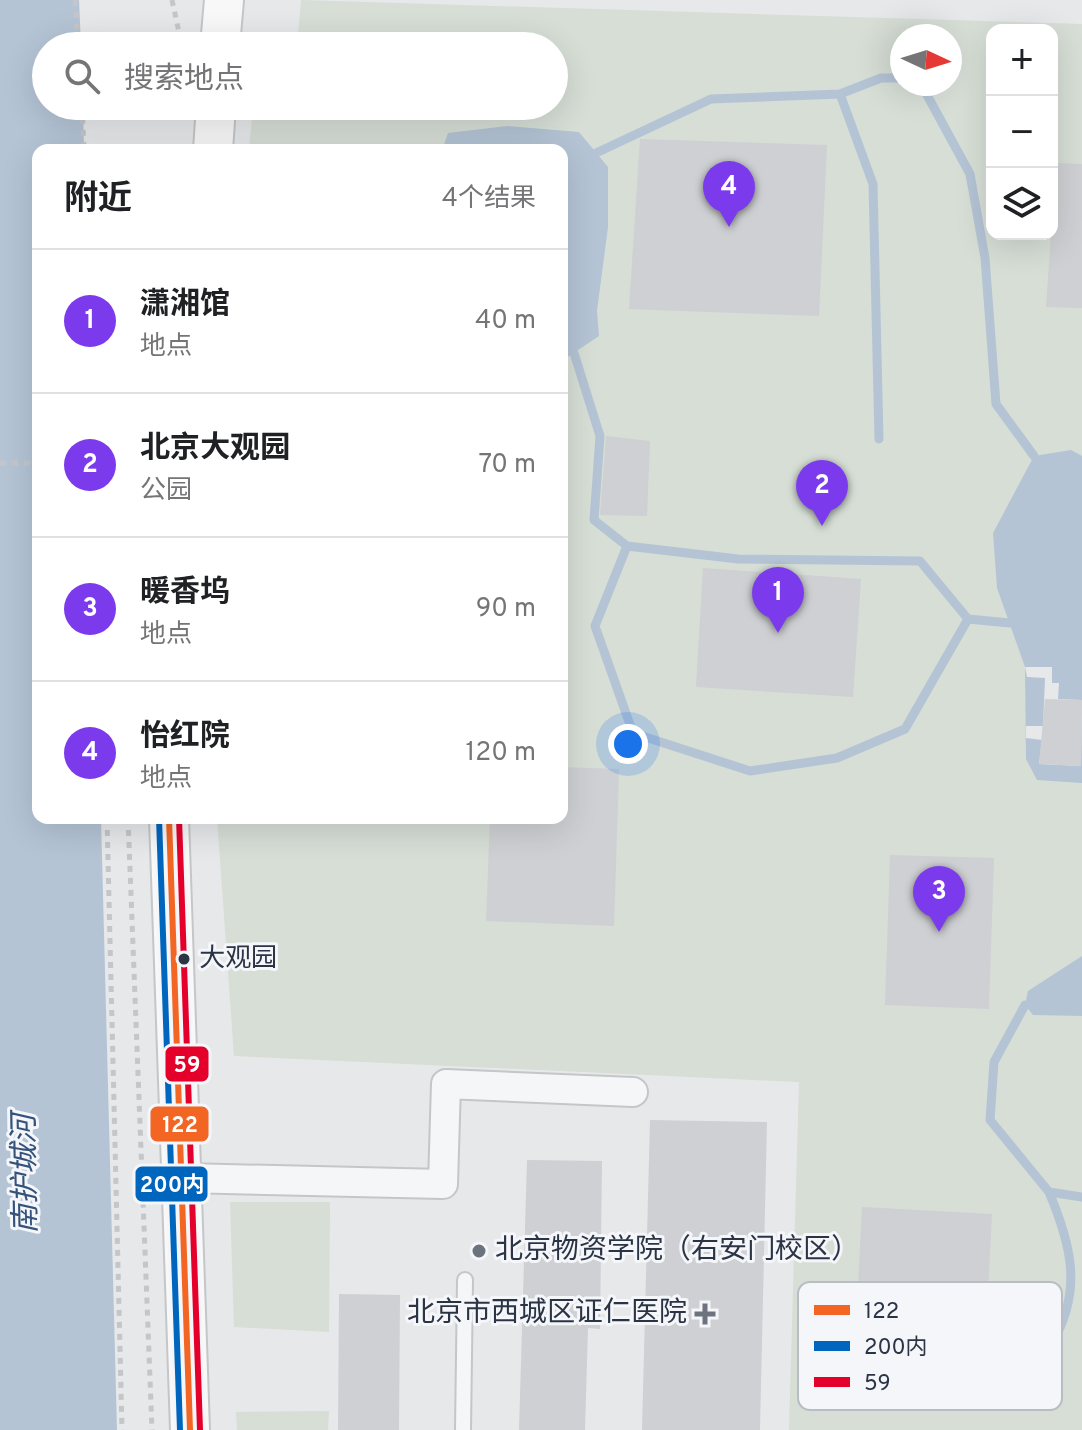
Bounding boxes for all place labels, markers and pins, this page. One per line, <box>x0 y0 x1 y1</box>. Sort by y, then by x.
pin: 4 <box>703 161 755 227</box>
pin: 2 <box>796 460 848 526</box>
pin: 1 <box>752 567 804 633</box>
pin: 3 <box>913 866 965 932</box>
place label: 大观园 <box>199 943 277 976</box>
marker: 大观园 <box>176 951 192 967</box>
place label: 北京物资学院（右安门校区） <box>495 1233 859 1269</box>
marker: 北京物资学院（右安门校区） <box>470 1242 488 1260</box>
place label: 北京市西城区证仁医院 <box>407 1296 687 1332</box>
marker: 北京市西城区证仁医院 <box>694 1303 716 1325</box>

